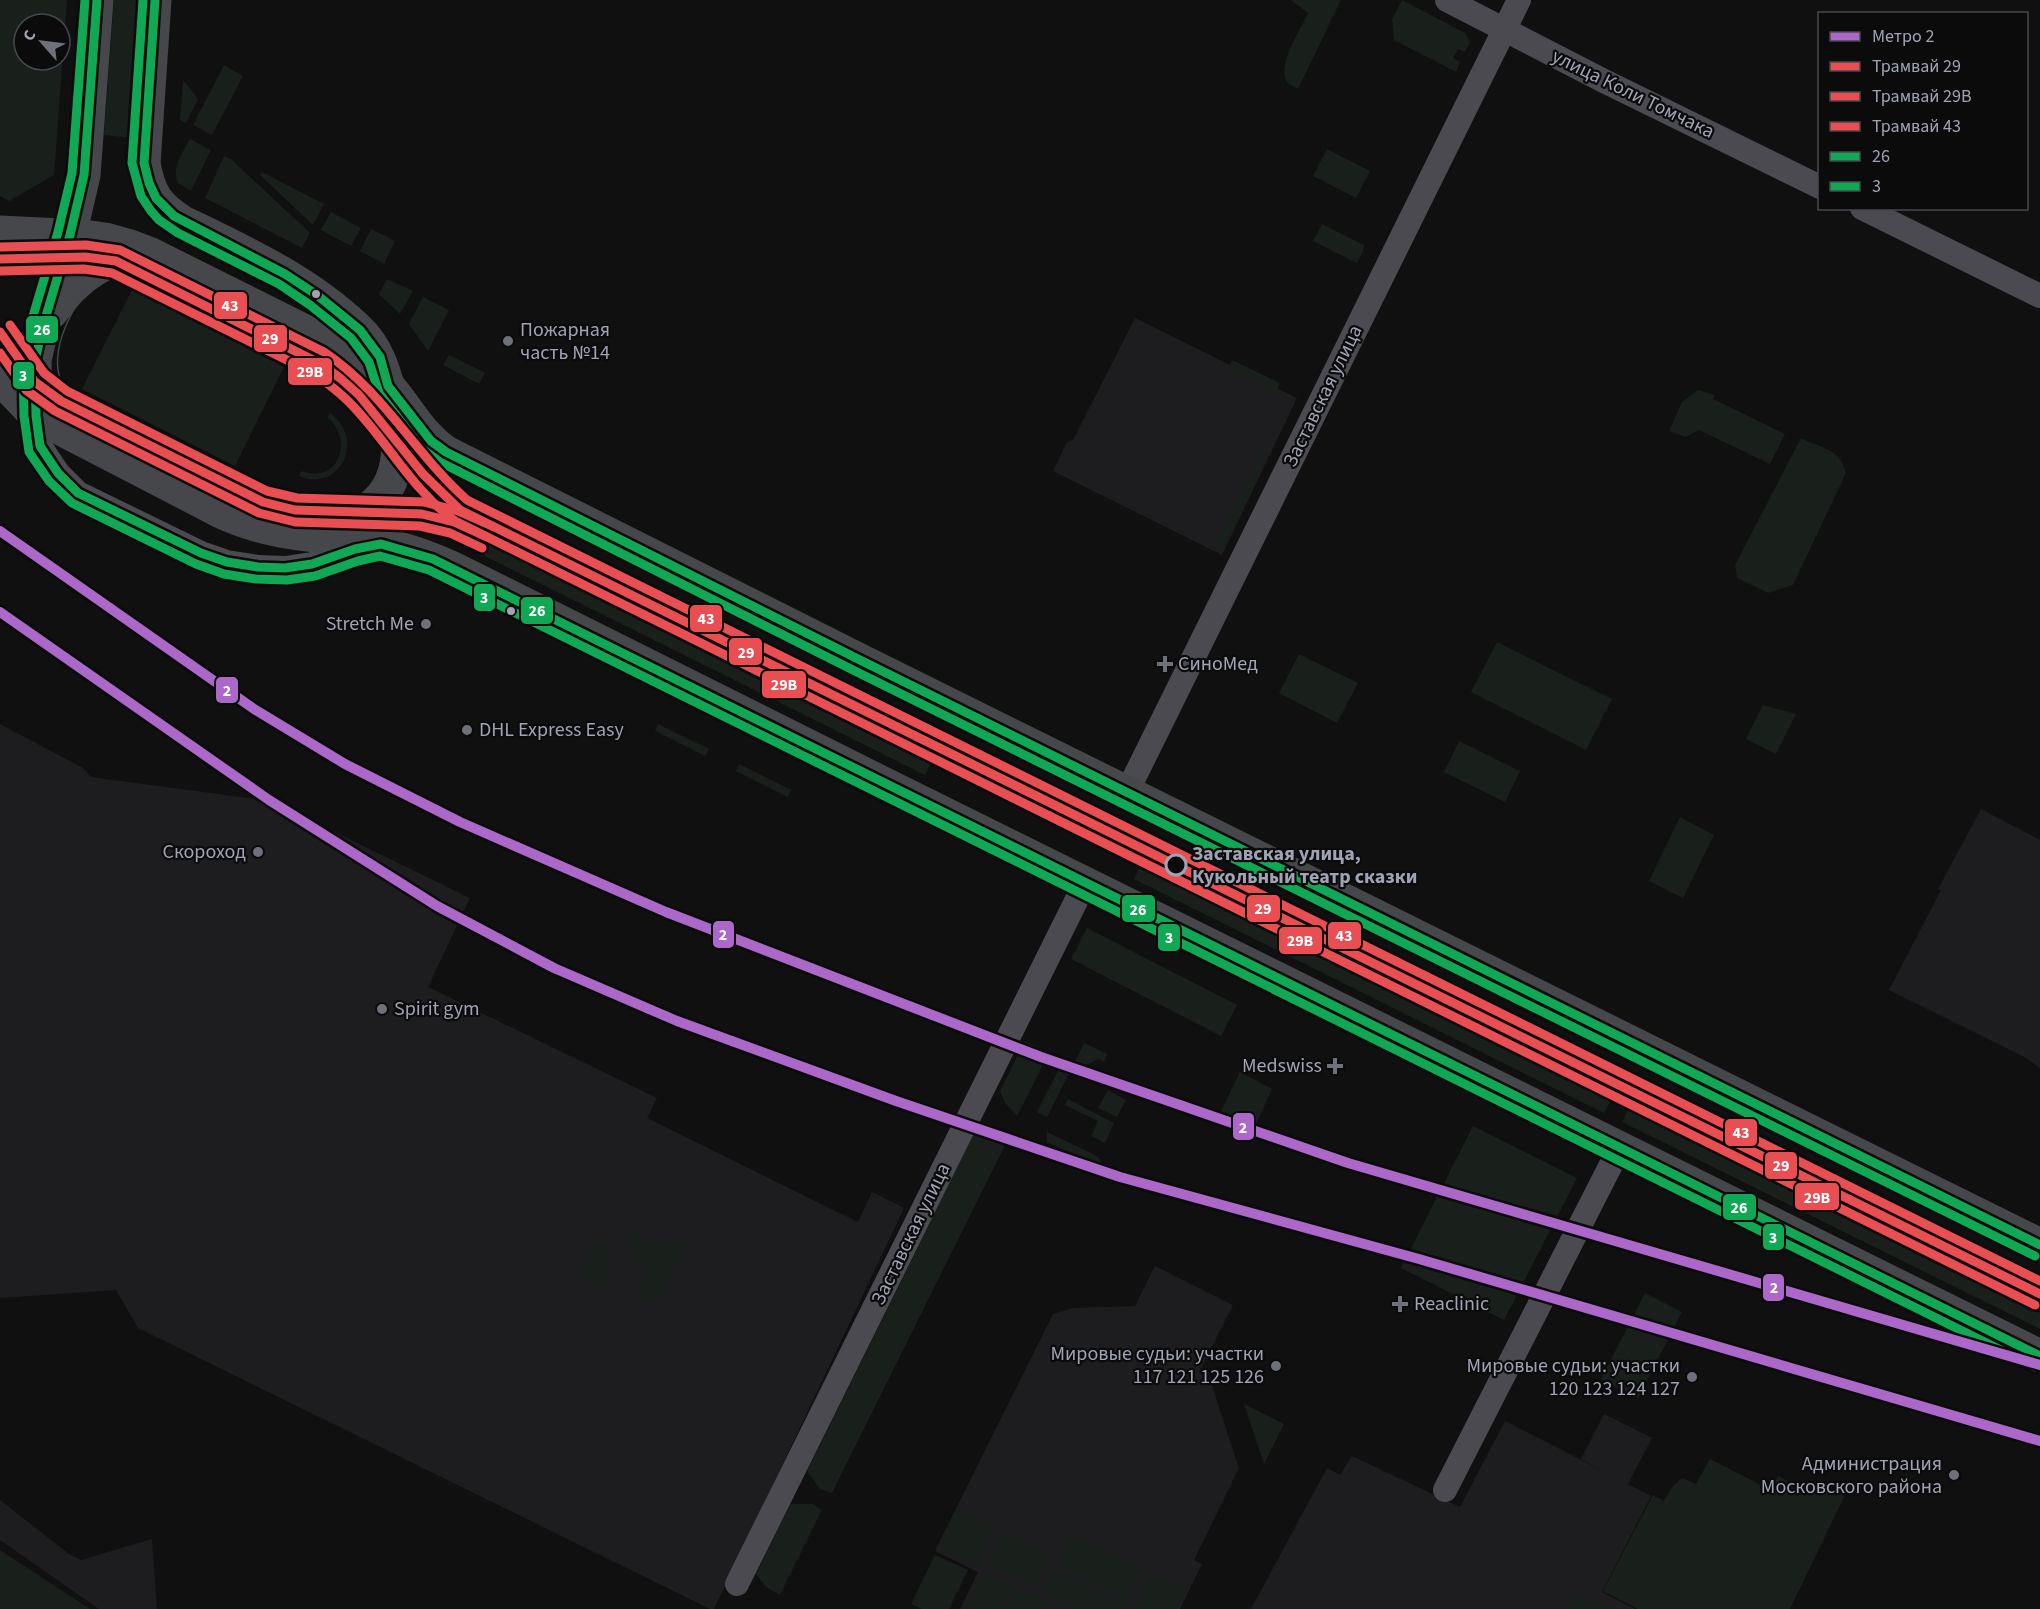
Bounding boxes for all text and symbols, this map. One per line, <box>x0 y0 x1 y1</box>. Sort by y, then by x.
north arrow <box>12 12 72 72</box>
legend <box>1818 12 2028 210</box>
text: Метро 2 <box>1872 24 1934 49</box>
text: С <box>18 26 42 45</box>
street label: улица Коли Томчака <box>1547 42 1719 146</box>
text: Трамвай 29 <box>1872 54 1961 79</box>
text: Трамвай 29В <box>1872 84 1971 109</box>
text: Трамвай 43 <box>1872 114 1961 139</box>
text: 26 <box>1872 144 1890 169</box>
text: 3 <box>1872 174 1881 199</box>
unlabelled marker <box>310 288 322 300</box>
line badge: 43 <box>213 291 248 320</box>
text: 43 <box>222 295 238 317</box>
line badge: 26 <box>25 315 59 344</box>
place label: Пожарная часть №14 <box>520 316 610 367</box>
text: 26 <box>34 319 50 341</box>
street label: Заставская улица <box>1277 320 1369 472</box>
line badge: 29 <box>253 324 288 353</box>
text: 29 <box>262 328 278 350</box>
marker: Пожарная часть №14 <box>501 334 515 348</box>
line badge: 29В <box>287 357 333 386</box>
line badge: 3 <box>12 361 35 390</box>
text: 29В <box>297 361 324 383</box>
text: 3 <box>19 365 27 387</box>
line badge: 3 <box>473 583 496 612</box>
text: 3 <box>480 587 488 609</box>
line badge: 26 <box>520 596 554 625</box>
text: 26 <box>529 600 545 622</box>
line badge: 43 <box>689 604 723 633</box>
unlabelled marker <box>505 605 517 617</box>
text: 43 <box>698 608 714 630</box>
place label: Stretch Me <box>326 610 414 638</box>
marker: Stretch Me <box>419 617 433 631</box>
line badge: 29 <box>728 637 763 666</box>
text: 29 <box>738 642 754 664</box>
place label: СиноМед <box>1178 650 1258 678</box>
marker: СиноМед <box>1156 655 1174 673</box>
line badge: 29В <box>761 670 807 699</box>
text: 29В <box>771 674 798 696</box>
line badge: 2 <box>215 676 239 704</box>
text: 2 <box>223 680 231 702</box>
place label: DHL Express Easy <box>479 716 624 744</box>
marker: DHL Express Easy <box>460 723 474 737</box>
place label: Скороход <box>163 838 246 866</box>
place label: Заставская улица, Кукольный театр сказки <box>1192 840 1417 891</box>
marker: Скороход <box>251 845 265 859</box>
marker: Заставская улица, Кукольный театр сказки <box>1165 854 1187 876</box>
line badge: 26 <box>1121 894 1156 923</box>
line badge: 29 <box>1246 894 1281 923</box>
text: 29 <box>1255 898 1271 920</box>
text: 26 <box>1130 899 1146 921</box>
line badge: 2 <box>712 920 735 949</box>
line badge: 43 <box>1327 921 1362 950</box>
line badge: 3 <box>1157 923 1181 952</box>
text: 2 <box>719 924 727 946</box>
text: 43 <box>1336 925 1352 947</box>
line badge: 29В <box>1278 926 1323 955</box>
text: 3 <box>1165 927 1173 949</box>
text: 29В <box>1287 930 1314 952</box>
place label: Spirit gym <box>394 995 480 1023</box>
marker: Spirit gym <box>375 1002 389 1016</box>
place label: Medswiss <box>1242 1052 1322 1080</box>
marker: Medswiss <box>1326 1057 1344 1075</box>
line badge: 2 <box>1232 1112 1255 1141</box>
text: 2 <box>1239 1117 1247 1139</box>
line badge: 43 <box>1724 1118 1758 1147</box>
text: 43 <box>1733 1122 1749 1144</box>
line badge: 29 <box>1764 1151 1798 1180</box>
text: 29 <box>1773 1155 1789 1177</box>
street label: Заставская улица <box>865 1158 957 1310</box>
line badge: 29В <box>1794 1182 1840 1211</box>
text: 29В <box>1804 1187 1831 1209</box>
line badge: 26 <box>1722 1193 1757 1221</box>
text: 26 <box>1731 1197 1747 1219</box>
line badge: 3 <box>1762 1223 1785 1251</box>
text: 3 <box>1769 1227 1777 1249</box>
line badge: 2 <box>1762 1273 1785 1302</box>
text: 2 <box>1770 1277 1778 1299</box>
place label: Reaclinic <box>1414 1290 1489 1318</box>
marker: Reaclinic <box>1391 1295 1409 1313</box>
place label: Мировые судьи: участки 117 121 125 126 <box>1050 1340 1264 1391</box>
place label: Мировые судьи: участки 120 123 124 127 <box>1466 1352 1680 1403</box>
marker: Мировые судьи: участки 117 121 125 126 <box>1269 1359 1283 1373</box>
marker: Мировые судьи: участки 120 123 124 127 <box>1685 1370 1699 1384</box>
place label: Администрация Московского района <box>1761 1450 1942 1501</box>
marker: Администрация Московского района <box>1947 1468 1961 1482</box>

